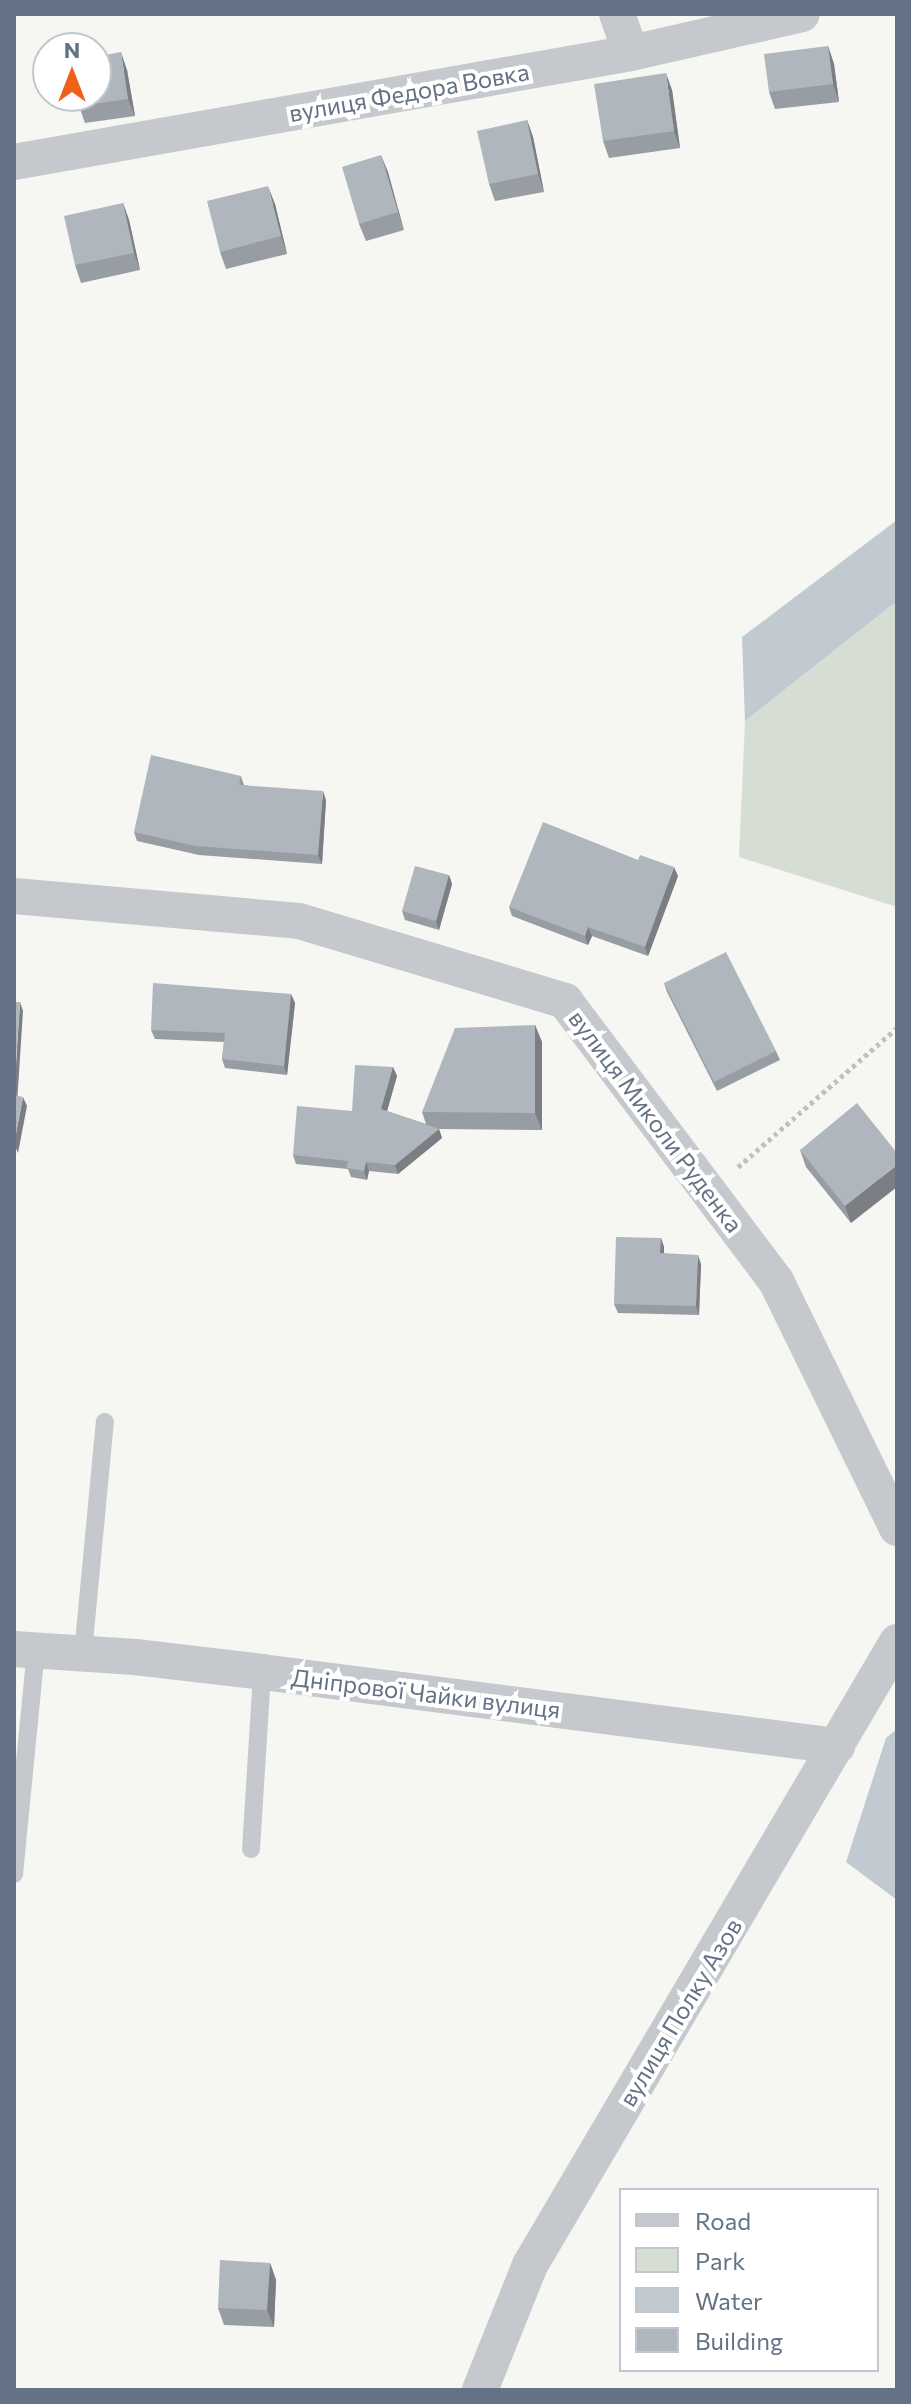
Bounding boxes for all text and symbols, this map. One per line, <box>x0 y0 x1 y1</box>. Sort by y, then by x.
north arrow <box>32 32 112 112</box>
text: N <box>64 36 80 63</box>
street label: вулиця Федора Вовка <box>287 57 531 127</box>
street label: вулиця Миколи Руденка <box>563 1004 749 1238</box>
street label: Дніпрової Чайки вулиця <box>290 1662 562 1724</box>
street label: вулиця Полку Азов <box>613 1913 747 2111</box>
legend <box>619 2188 879 2372</box>
text: Road <box>695 2206 751 2235</box>
text: Park <box>695 2246 745 2275</box>
text: Water <box>695 2286 763 2315</box>
text: Building <box>695 2326 783 2355</box>

